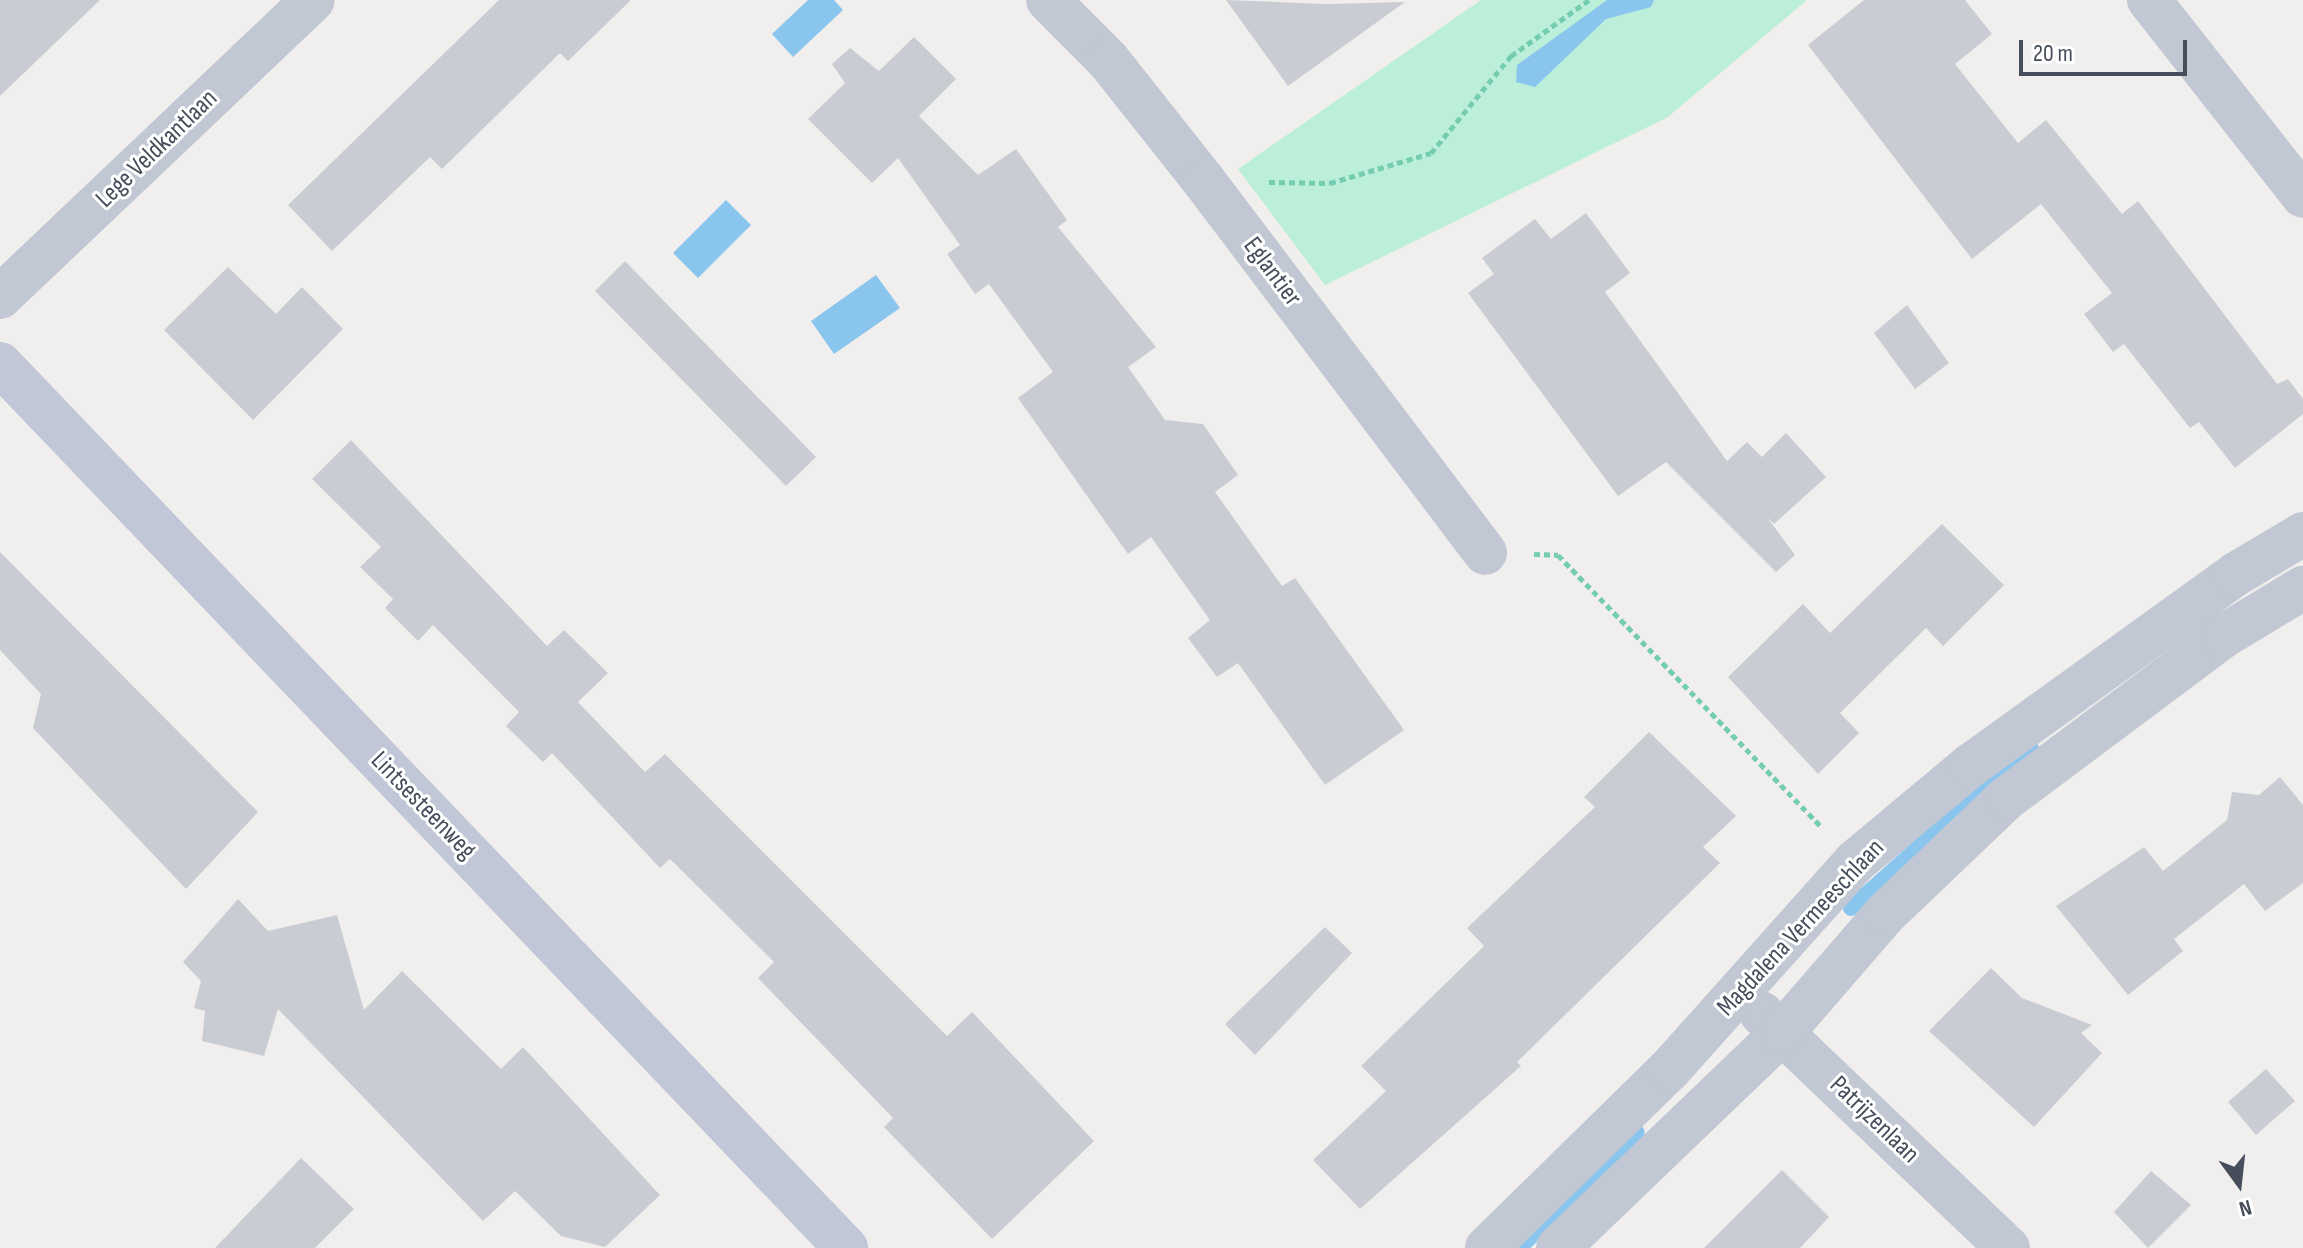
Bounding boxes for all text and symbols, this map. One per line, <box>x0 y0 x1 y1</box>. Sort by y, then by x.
scale bar <box>2023 24 2191 74</box>
text: 20 m <box>2033 39 2073 68</box>
street label: Lege Veldkantlaan <box>90 83 224 215</box>
street label: Eglantier <box>1236 231 1308 313</box>
street label: Lintsesteenweg <box>364 746 482 866</box>
street label: Magdalena Vermeeschlaan <box>1711 833 1891 1023</box>
street label: Patrijzenlaan <box>1823 1070 1925 1170</box>
north arrow <box>2199 1144 2279 1224</box>
text: N <box>2236 1193 2255 1222</box>

